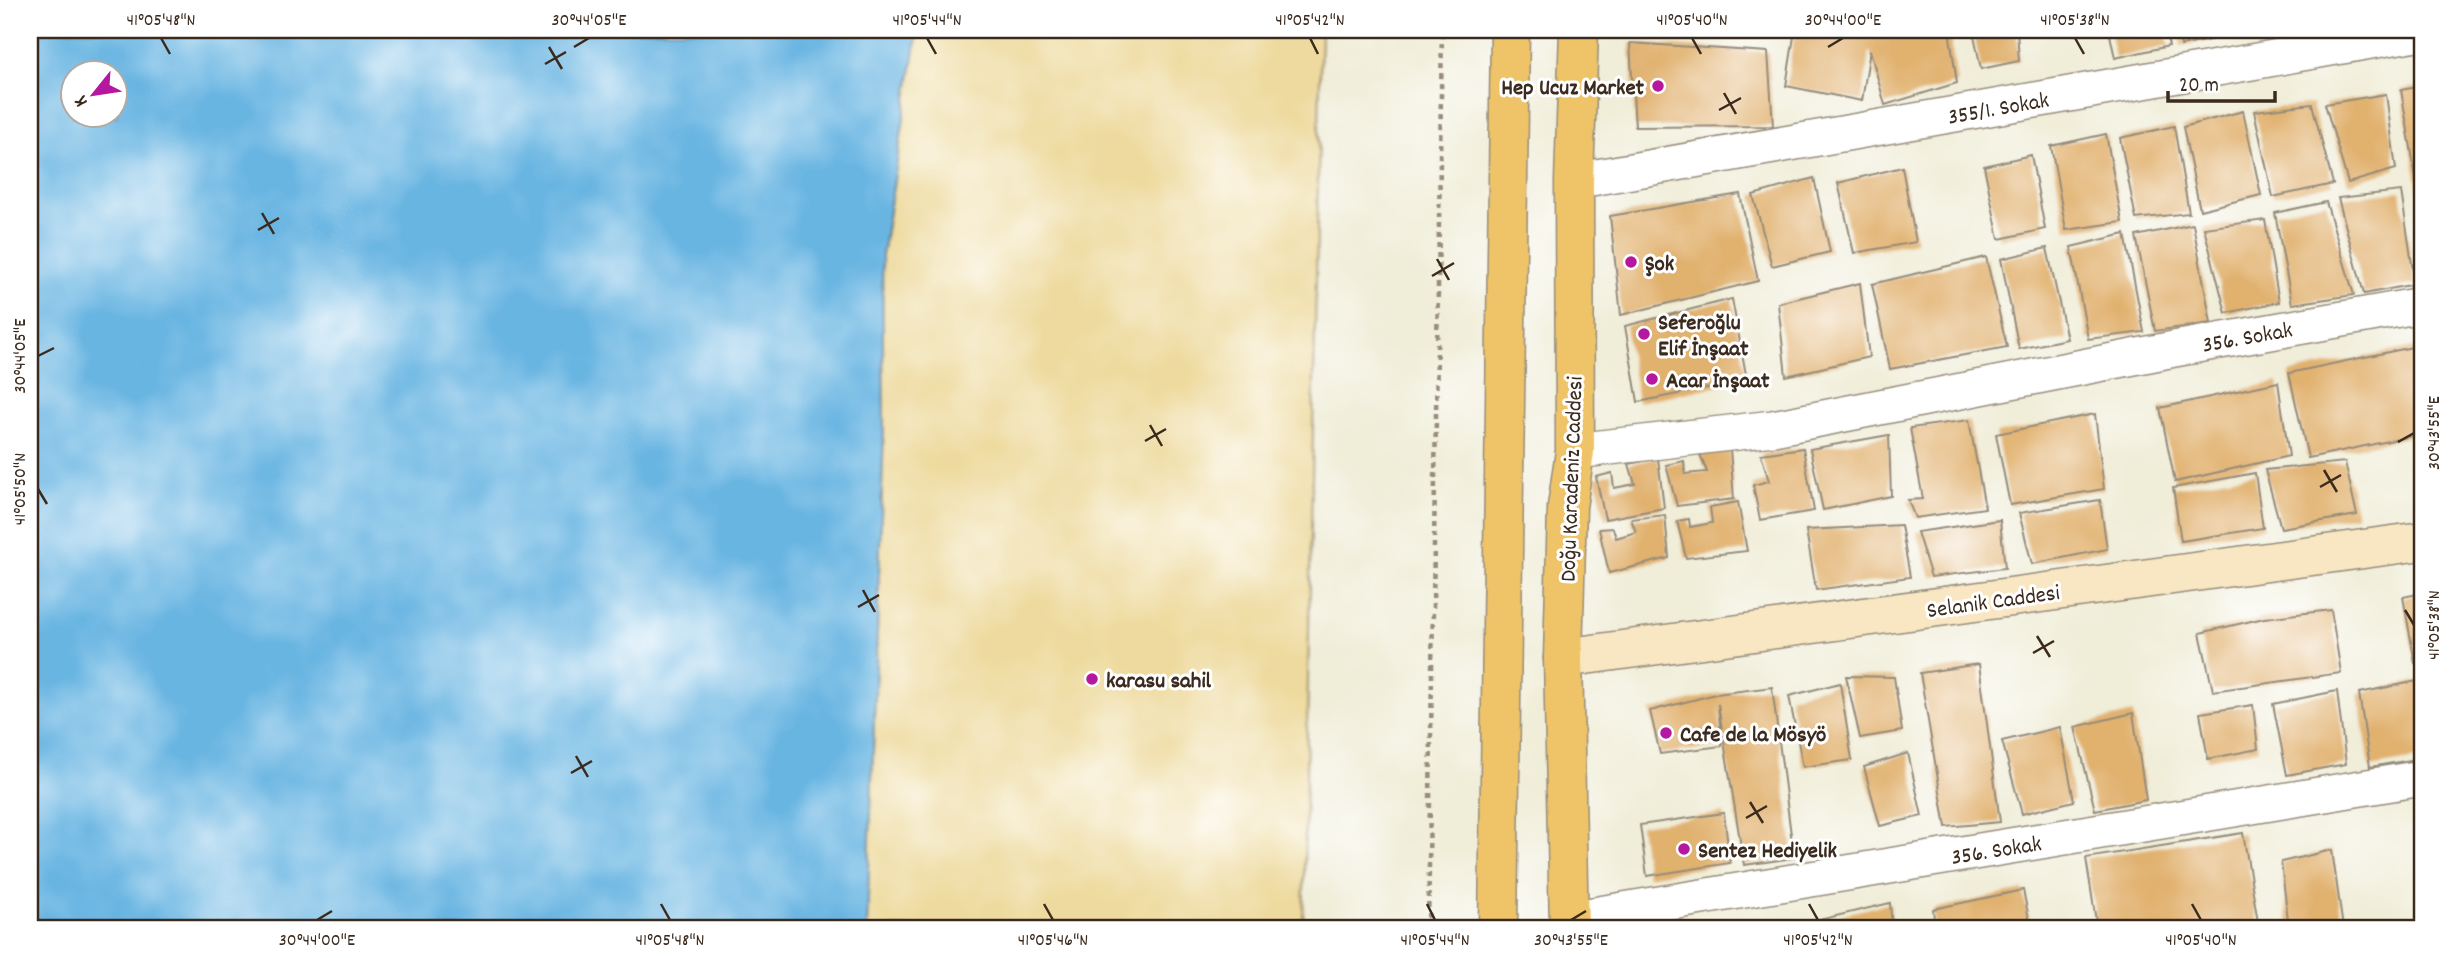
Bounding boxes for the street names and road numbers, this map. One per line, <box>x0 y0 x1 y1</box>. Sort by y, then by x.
street label: 355/1. Sokak <box>1945 85 2052 136</box>
street label: 356. Sokak <box>2200 315 2295 364</box>
street label: Doğu Karadeniz Caddesi <box>1553 376 1594 582</box>
street label: Selanik Caddesi <box>1925 578 2062 629</box>
street label: 356. Sokak <box>1949 829 2044 876</box>

